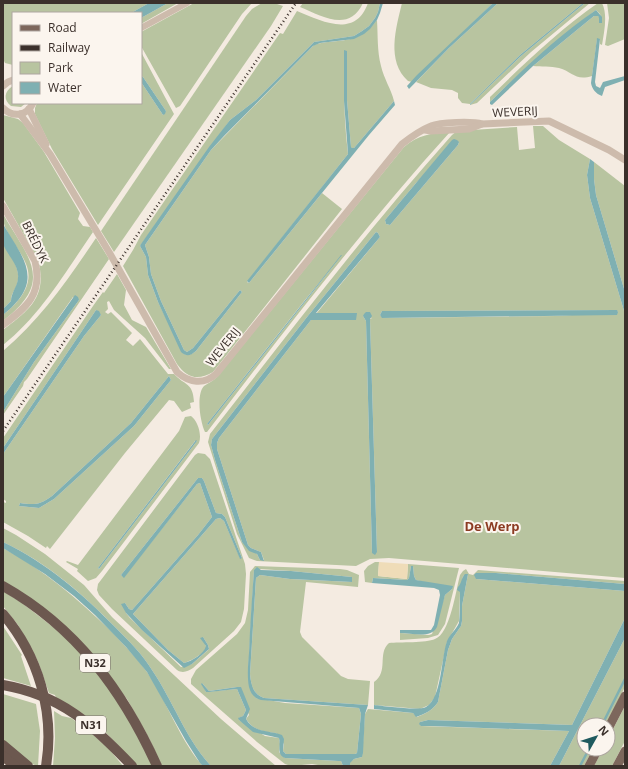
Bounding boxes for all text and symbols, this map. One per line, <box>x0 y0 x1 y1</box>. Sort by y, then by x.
legend <box>12 12 142 104</box>
text: Road <box>48 19 77 36</box>
text: Railway <box>48 39 91 56</box>
text: Park <box>48 59 74 76</box>
text: Water <box>48 79 82 96</box>
street label: WEVERIJ <box>492 102 538 121</box>
street label: BRÉDYK <box>18 218 53 266</box>
street label: WEVERIJ <box>202 324 244 370</box>
district label: De Werp <box>464 517 520 535</box>
road number: N32 <box>80 654 110 672</box>
road number: N31 <box>76 716 106 734</box>
north arrow <box>576 717 616 757</box>
text: N <box>596 722 613 739</box>

